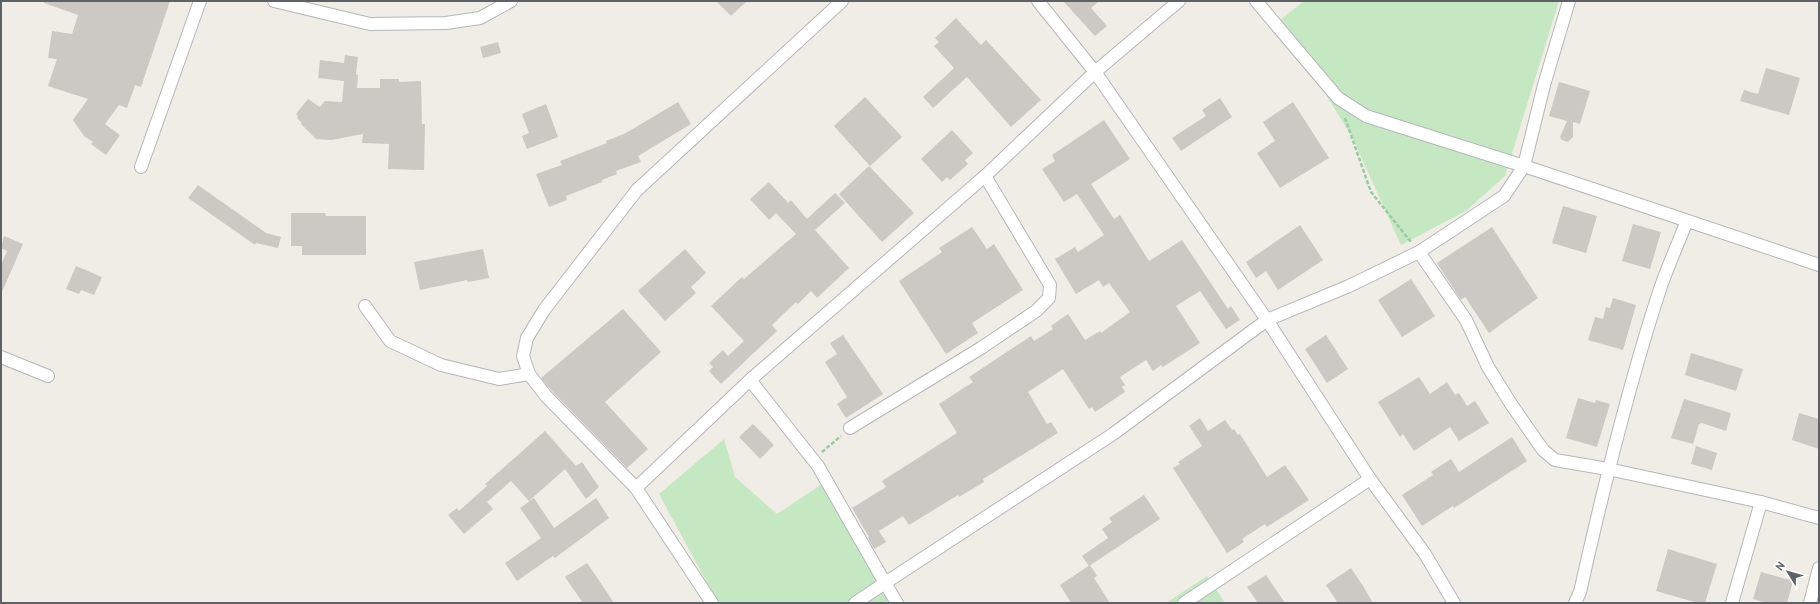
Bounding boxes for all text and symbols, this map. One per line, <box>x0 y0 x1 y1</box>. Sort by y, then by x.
north arrow <box>1768 552 1808 592</box>
text: N <box>1772 559 1788 573</box>

